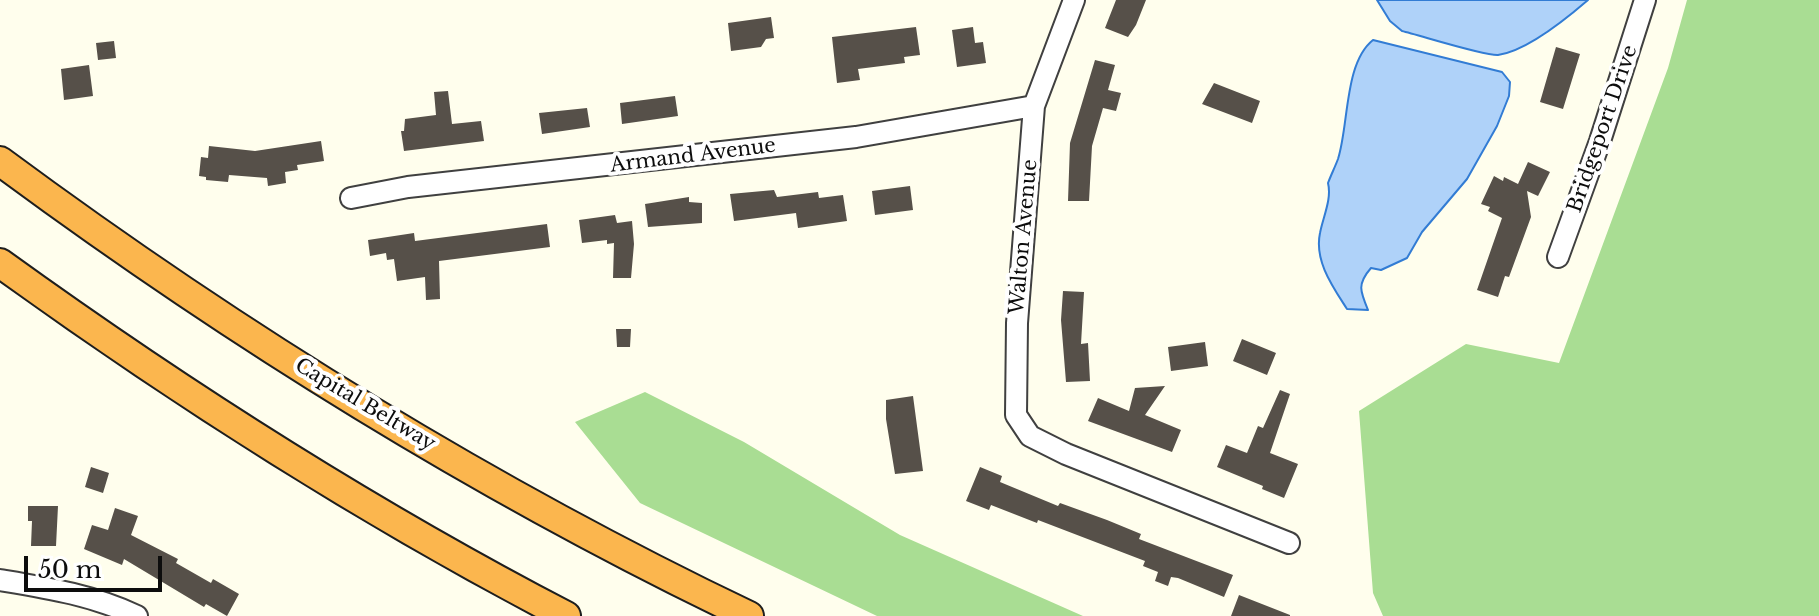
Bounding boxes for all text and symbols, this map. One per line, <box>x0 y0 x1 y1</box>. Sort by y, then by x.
street label: Bridgeport Drive <box>1563 42 1643 216</box>
street label: Armand Avenue <box>609 134 777 178</box>
street label: Walton Avenue <box>1005 158 1043 316</box>
street label: Capital Beltway <box>290 354 440 456</box>
scale bar <box>28 540 166 590</box>
text: 50 m <box>38 555 101 584</box>

